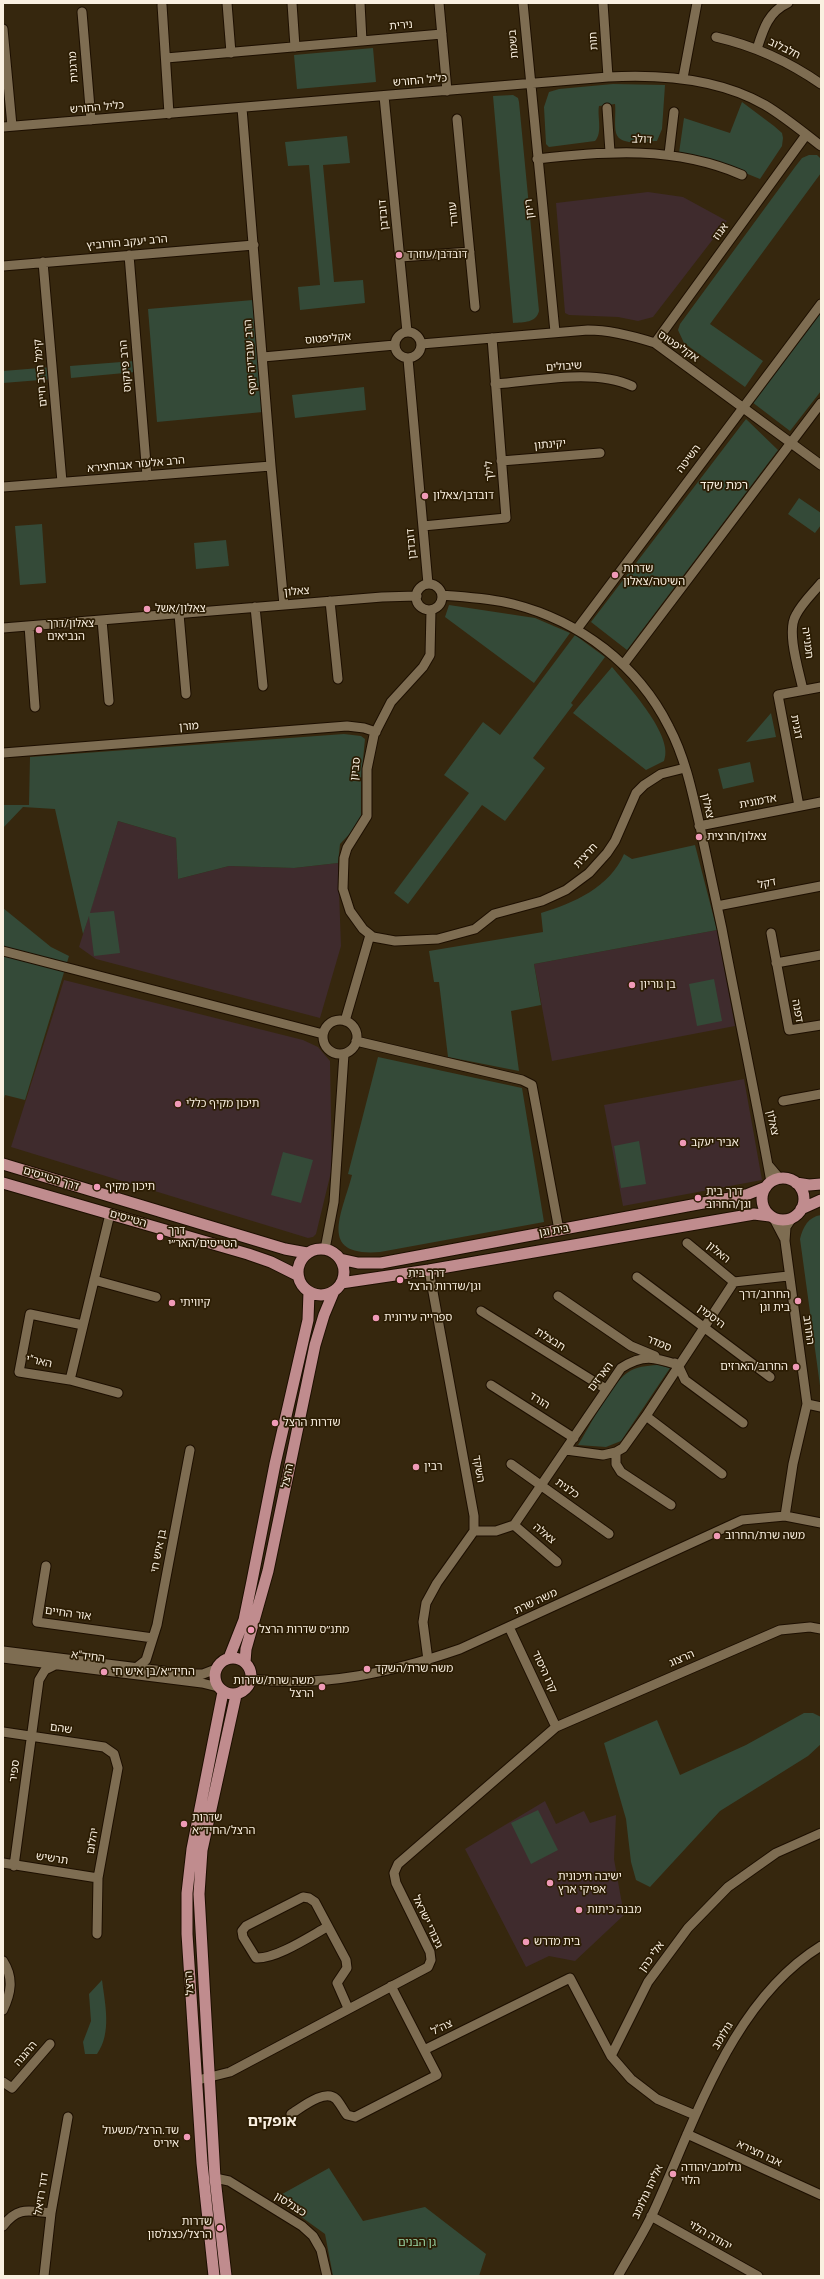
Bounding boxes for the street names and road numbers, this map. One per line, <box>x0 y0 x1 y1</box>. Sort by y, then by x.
street label: נירית <box>389 18 413 34</box>
street label: בשמת <box>506 29 522 59</box>
street label: תות <box>587 31 601 51</box>
street label: חלבלוב <box>766 36 802 62</box>
street label: מרגנית <box>66 51 82 83</box>
street label: כליל החורש <box>392 72 448 90</box>
street label: כליל החורש <box>69 99 125 117</box>
street label: דולב <box>631 133 653 147</box>
street label: ריחן <box>522 198 538 220</box>
street label: דובדבן <box>376 199 392 231</box>
street label: עוזרד <box>446 201 462 227</box>
street label: אגוז <box>710 221 732 243</box>
street label: הרב יעקב הורוביץ <box>86 233 168 253</box>
street label: הרב עובדיה יוסף <box>242 319 260 395</box>
street label: אקליפטוס <box>655 329 701 365</box>
street label: אקליפטוס <box>304 330 352 348</box>
street label: קימל הרב חיים <box>31 339 51 407</box>
street label: הרב פינקוס <box>117 339 135 393</box>
street label: שיבולים <box>545 359 583 375</box>
street label: יקינתון <box>533 437 567 453</box>
street label: השיטה <box>674 442 704 476</box>
street label: הרב אלעזר אבוחצירא <box>87 454 185 476</box>
street label: לילך <box>483 460 497 482</box>
street label: דובדבן <box>404 528 420 560</box>
street label: צאלון <box>284 584 310 600</box>
street label: חמנייה <box>799 626 815 660</box>
street label: דגנית <box>787 714 805 740</box>
street label: מורן <box>179 720 199 734</box>
street label: סביון <box>348 757 364 781</box>
street label: צאלון <box>698 792 716 820</box>
street label: אדמונית <box>738 792 778 812</box>
street label: חרצית <box>571 841 601 871</box>
street label: דקל <box>757 876 777 892</box>
street label: דפנה <box>788 998 806 1024</box>
street label: צאלון <box>763 1109 781 1137</box>
street label: דרך הטייסים <box>21 1164 81 1194</box>
street label: הטייסים <box>108 1207 148 1231</box>
street label: בית וגן <box>538 1222 570 1240</box>
street label: האלון <box>704 1240 732 1266</box>
street label: היסמין <box>695 1302 727 1332</box>
street label: החרוב <box>799 1314 817 1346</box>
street label: חבצלת <box>533 1326 567 1354</box>
street label: סמדר <box>645 1333 673 1355</box>
street label: האר"י <box>25 1353 53 1371</box>
street label: הארזים <box>586 1360 616 1394</box>
street label: הורד <box>526 1390 552 1412</box>
street label: השקד <box>469 1454 487 1484</box>
street label: הרצל <box>279 1463 297 1489</box>
street label: כלנית <box>553 1476 581 1502</box>
street label: צאלה <box>530 1521 558 1547</box>
street label: בן איש חי <box>148 1528 170 1574</box>
street label: משה שרת <box>512 1586 560 1618</box>
street label: אור החיים <box>44 1604 92 1624</box>
street label: החיד"א <box>70 1648 106 1666</box>
street label: הרצוג <box>667 1648 697 1670</box>
street label: קרו היסוד <box>528 1649 560 1695</box>
street label: שהם <box>49 1721 73 1737</box>
street label: ספיר <box>7 1759 23 1783</box>
street label: יהלום <box>84 1827 102 1855</box>
street label: תרשיש <box>35 1850 69 1868</box>
street label: גיבורי ישראל <box>409 1893 445 1951</box>
street label: אלי כהן <box>636 1939 668 1975</box>
street label: הרצל <box>183 1970 197 1996</box>
street label: צה"ל <box>429 2017 455 2039</box>
street label: גולומב <box>709 2020 737 2052</box>
street label: ההגנה <box>12 2039 40 2069</box>
street label: אבו חצירא <box>734 2138 784 2170</box>
street label: אליהו גולומב <box>630 2163 666 2221</box>
street label: דוד רזיאל <box>32 2172 52 2216</box>
street label: כצנלסון <box>271 2190 309 2220</box>
street label: יהודה הלוי <box>686 2218 734 2254</box>

